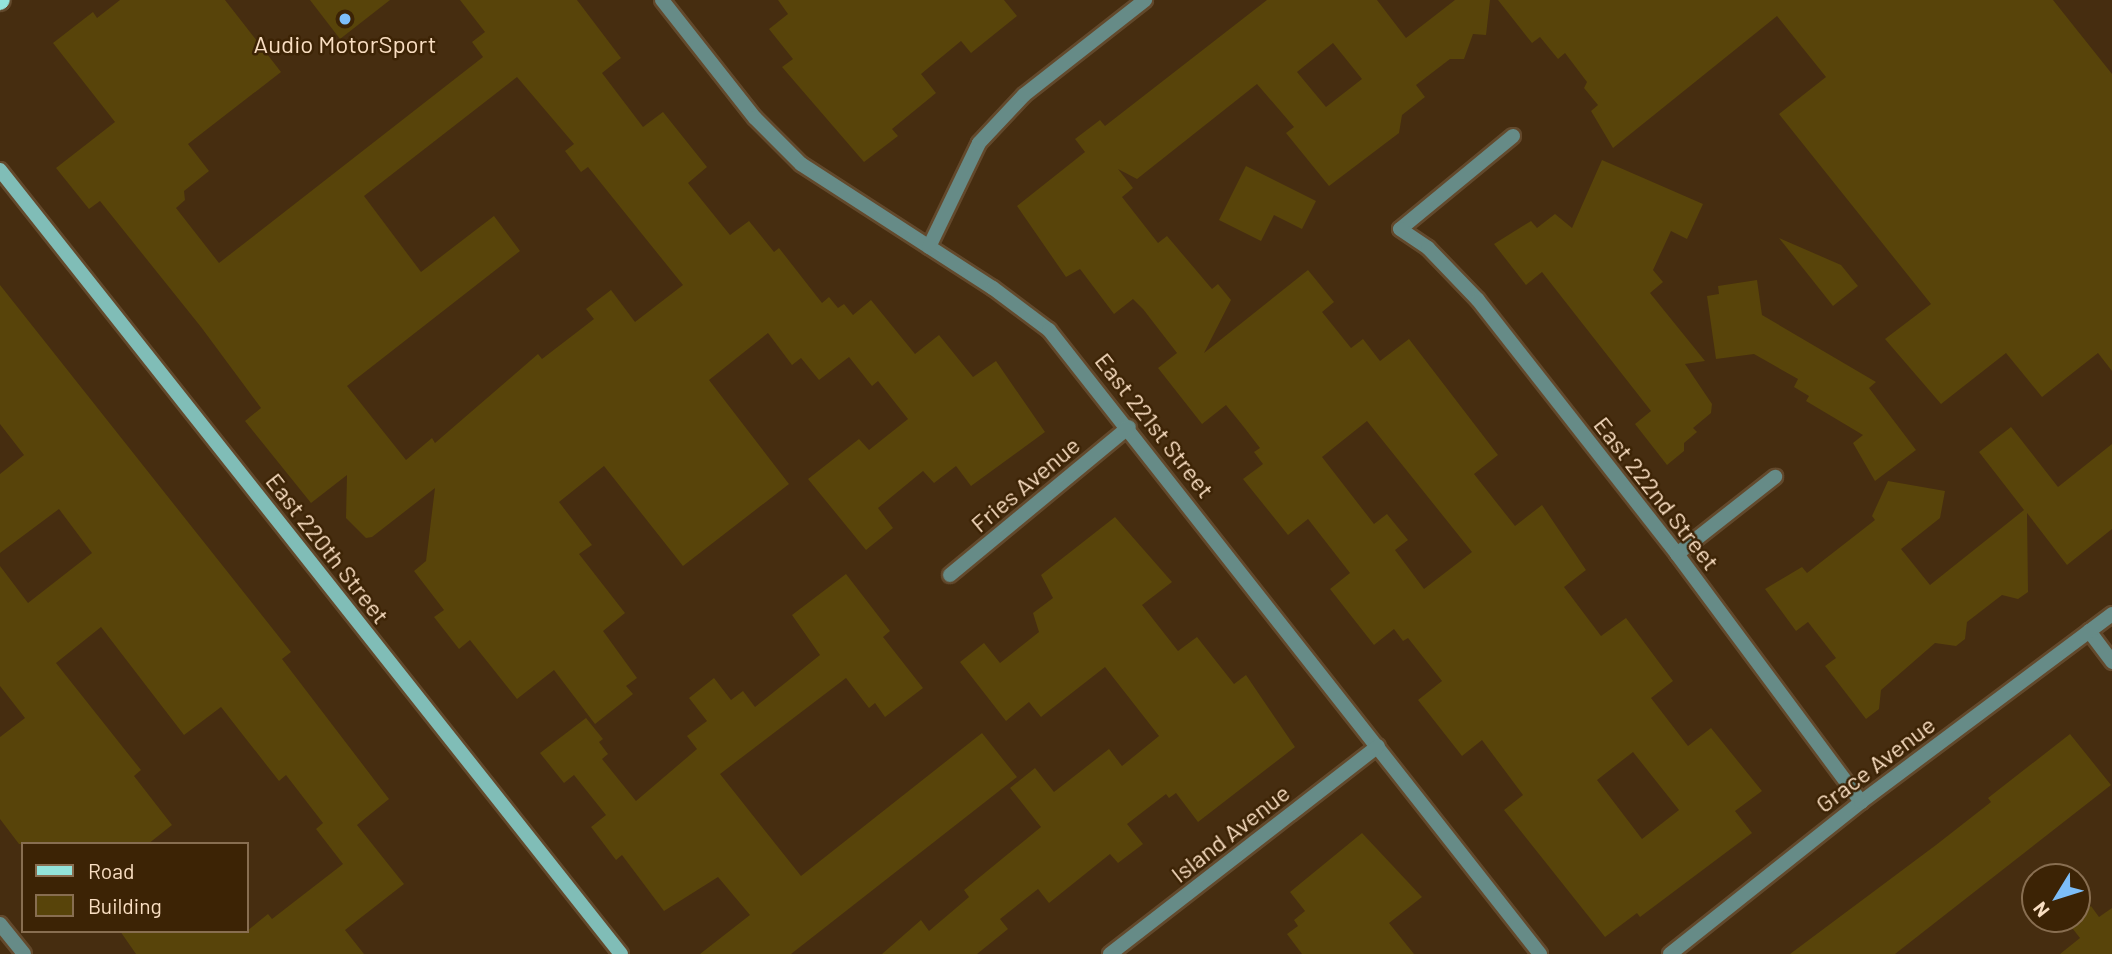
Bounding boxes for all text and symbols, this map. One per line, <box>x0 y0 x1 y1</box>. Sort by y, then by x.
marker: Audio MotorSport <box>337 11 353 27</box>
place label: Audio MotorSport <box>254 30 436 58</box>
street label: East 221st Street <box>1089 347 1221 503</box>
street label: East 222nd Street <box>1588 411 1726 575</box>
street label: Fries Avenue <box>965 430 1085 538</box>
street label: East 220th Street <box>260 467 396 629</box>
street label: Grace Avenue <box>1810 710 1940 818</box>
street label: Island Avenue <box>1165 778 1295 888</box>
legend <box>21 842 248 933</box>
text: Road <box>88 858 134 883</box>
north arrow <box>2021 863 2091 933</box>
text: Building <box>88 893 162 918</box>
text: N <box>2028 898 2054 922</box>

